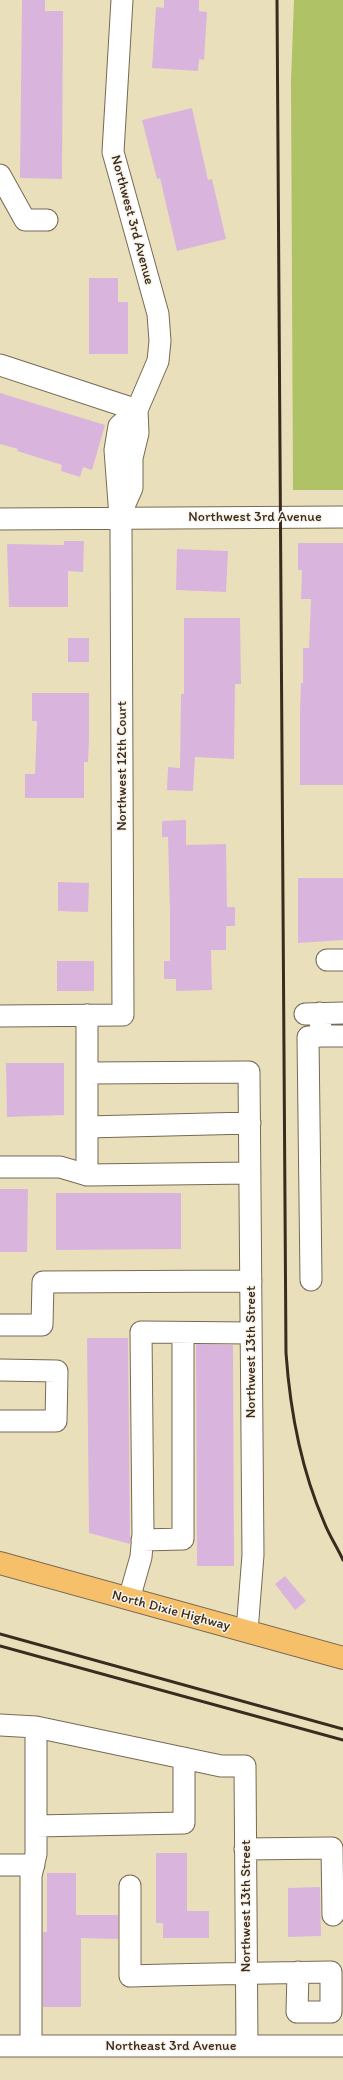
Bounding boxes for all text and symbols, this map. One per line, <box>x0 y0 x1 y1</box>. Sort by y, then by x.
street label: Northwest 3rd Avenue <box>107 153 157 287</box>
street label: Northwest 3rd Avenue <box>188 509 322 525</box>
street label: Northwest 12th Court <box>114 701 130 831</box>
street label: Northwest 13th Street <box>243 1286 259 1418</box>
street label: North Dixie Highway <box>110 1587 232 1635</box>
street label: Northwest 13th Street <box>238 1840 254 1972</box>
street label: Northeast 3rd Avenue <box>106 2038 236 2054</box>

